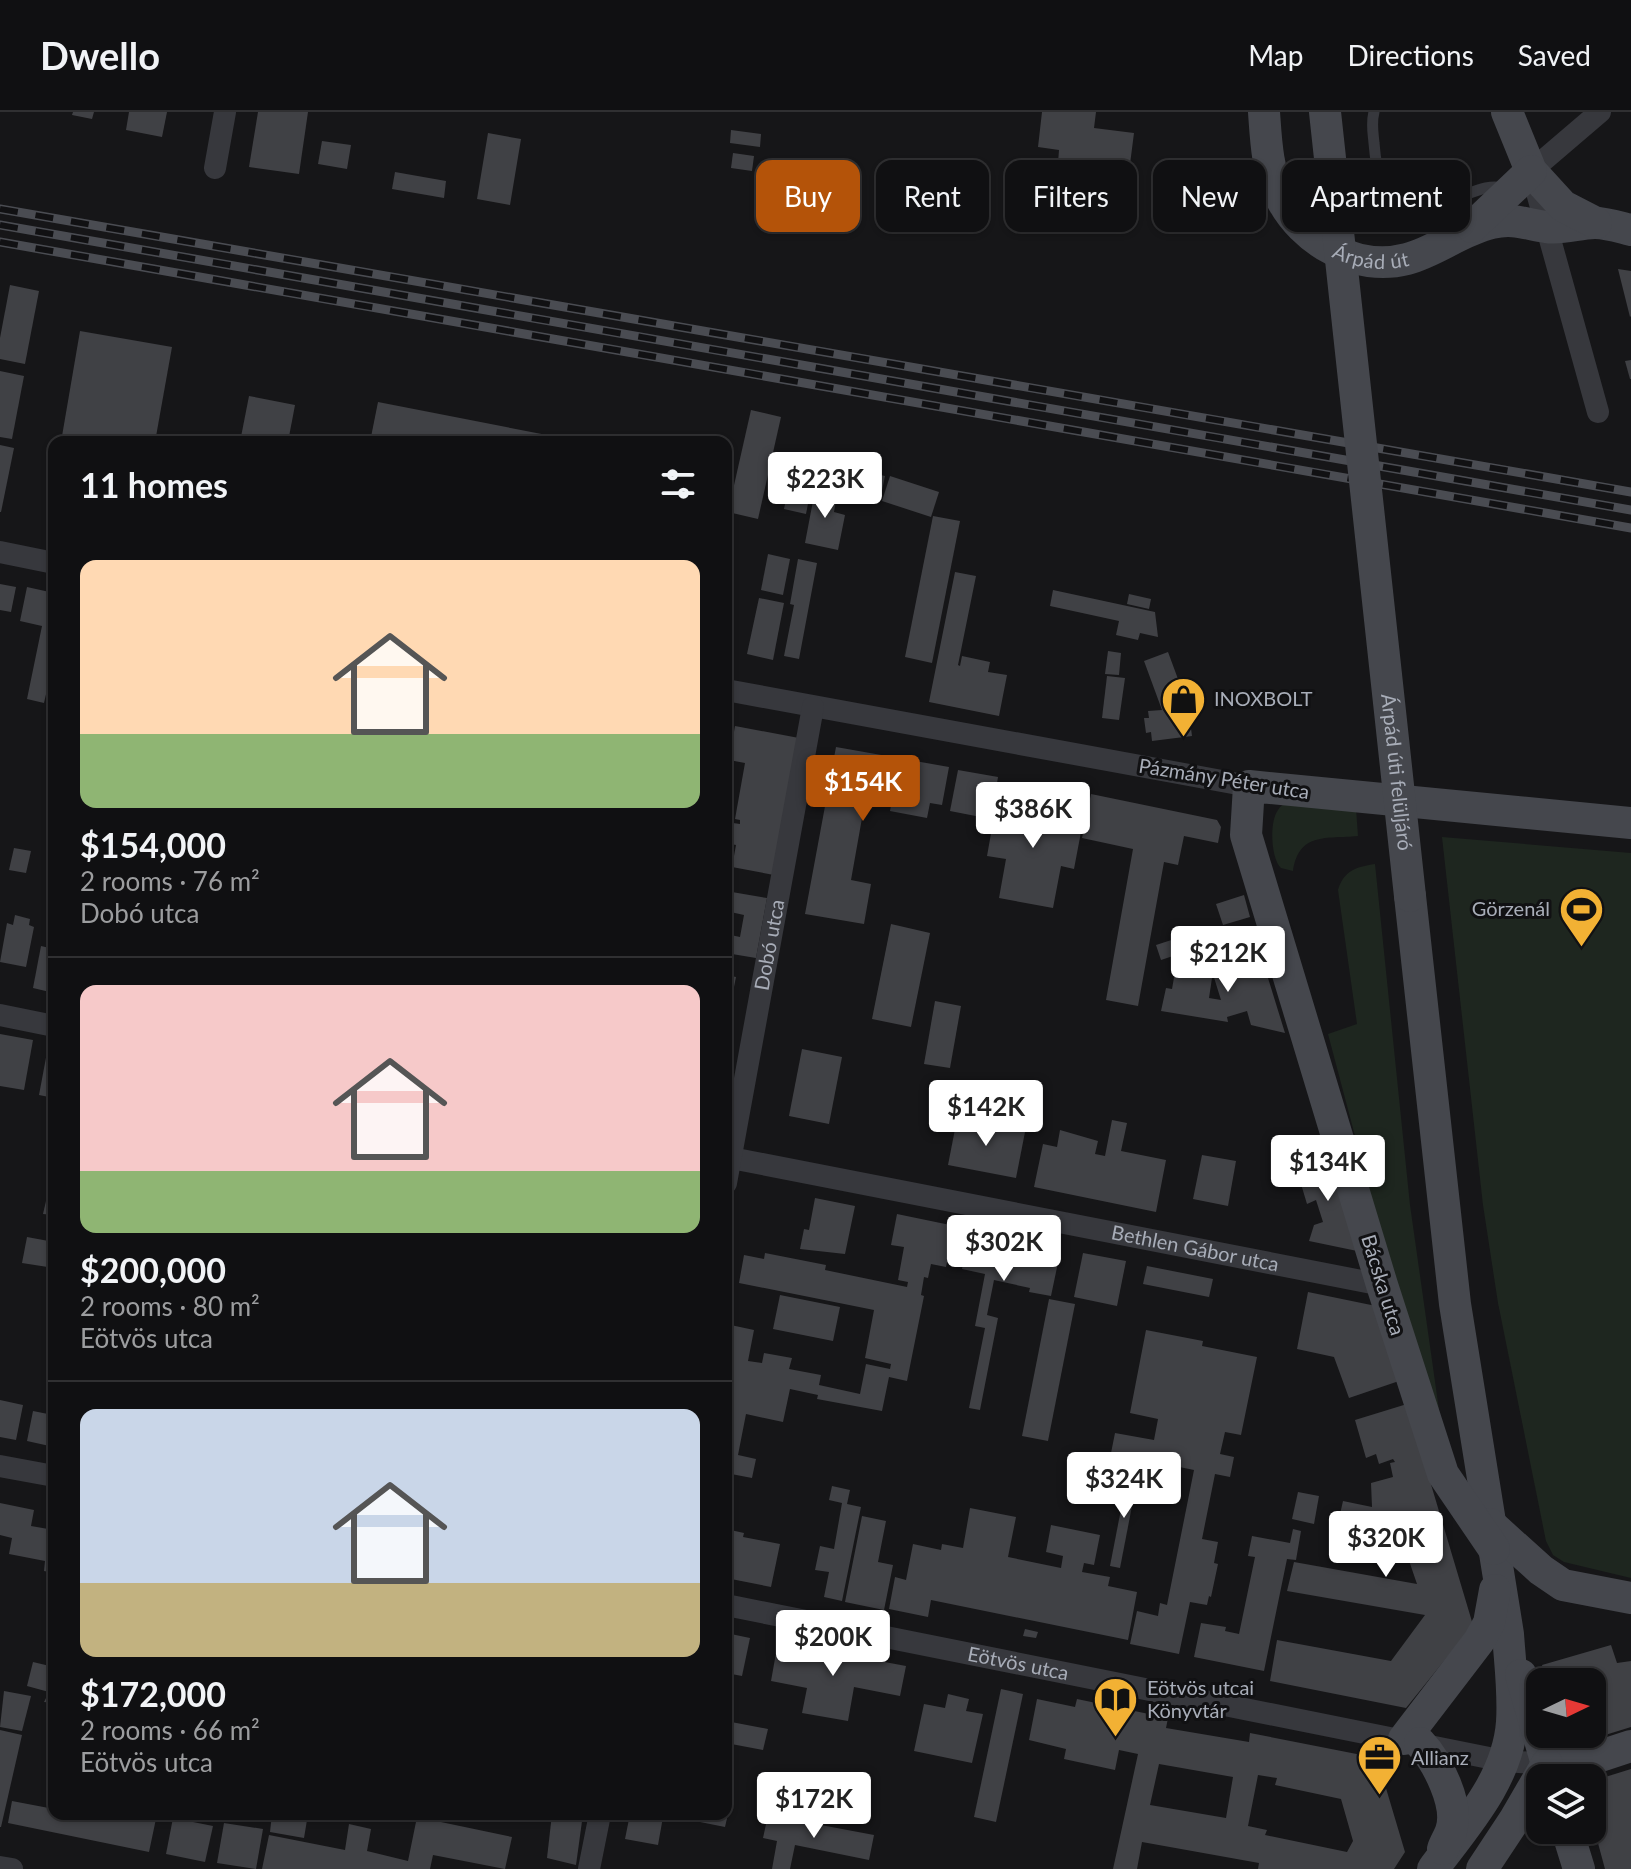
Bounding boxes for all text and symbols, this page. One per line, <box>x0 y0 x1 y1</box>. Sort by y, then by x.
text: Dwello <box>40 32 160 78</box>
text: Map <box>1248 38 1303 72</box>
text: Directions <box>1347 38 1474 72</box>
text: Saved <box>1518 38 1591 72</box>
chip: Buy <box>756 160 860 232</box>
chip: Rent <box>876 160 989 232</box>
chip: Filters <box>1005 160 1137 232</box>
chip: New <box>1153 160 1266 232</box>
chip: Apartment <box>1282 160 1470 232</box>
street label: Árpád út <box>1329 238 1411 273</box>
pin: $223K <box>769 452 881 520</box>
icon: filters <box>656 462 700 506</box>
text: $223K <box>786 462 864 494</box>
text: 11 homes <box>80 464 228 505</box>
icon: home <box>318 612 462 756</box>
shop icon: INOXBOLT <box>1159 675 1207 738</box>
place label: INOXBOLT <box>1214 686 1313 710</box>
street label: Árpád úti felüljáró <box>1377 692 1418 852</box>
street label: Pázmány Péter utca <box>1137 753 1311 803</box>
pin: $154K <box>807 755 919 823</box>
text: $154K <box>824 765 902 797</box>
pin: $386K <box>977 782 1089 850</box>
text: $386K <box>994 792 1072 824</box>
text: $154,000 <box>80 824 226 865</box>
text: 2 rooms · 76 m² <box>80 865 260 897</box>
sports icon: Görzenál <box>1557 885 1605 948</box>
place label: Görzenál <box>1472 896 1550 920</box>
text: Dobó utca <box>80 897 199 929</box>
street label: Dobó utca <box>748 897 789 992</box>
pin: $212K <box>1172 926 1284 994</box>
text: $212K <box>1189 936 1267 968</box>
icon: home <box>318 1037 462 1181</box>
pin: $142K <box>930 1080 1042 1148</box>
text: $142K <box>947 1090 1025 1122</box>
pin: $134K <box>1272 1135 1384 1203</box>
text: $134K <box>1289 1145 1367 1177</box>
pin: $302K <box>948 1215 1060 1283</box>
street label: Bethlen Gábor utca <box>1110 1219 1281 1276</box>
text: $302K <box>965 1225 1043 1257</box>
street label: Bácska utca <box>1357 1232 1411 1338</box>
text: $200,000 <box>80 1249 226 1290</box>
text: 2 rooms · 80 m² <box>80 1290 260 1322</box>
text: Eötvös utca <box>80 1322 213 1354</box>
pin: $324K <box>1068 1452 1180 1520</box>
icon: home <box>318 1461 462 1605</box>
text: $324K <box>1085 1462 1163 1494</box>
pin: $320K <box>1330 1511 1442 1579</box>
text: $320K <box>1347 1521 1425 1553</box>
pin: $200K <box>777 1610 889 1678</box>
text: $200K <box>794 1620 872 1652</box>
street label: Eötvös utca <box>966 1641 1071 1684</box>
north arrow <box>1526 1668 1606 1748</box>
map controls <box>1526 1668 1606 1844</box>
text: $172,000 <box>80 1673 226 1714</box>
place label: Eötvös utcai Könyvtár <box>1147 1675 1254 1722</box>
library icon: Eötvös utcai Könyvtár <box>1092 1676 1140 1739</box>
text: 2 rooms · 66 m² <box>80 1714 260 1746</box>
office icon: Allianz <box>1356 1734 1404 1797</box>
place label: Allianz <box>1411 1745 1469 1769</box>
text: Eötvös utca <box>80 1746 213 1778</box>
button: layers <box>1526 1764 1606 1844</box>
pin: $172K <box>758 1772 870 1840</box>
text: $172K <box>775 1782 853 1814</box>

